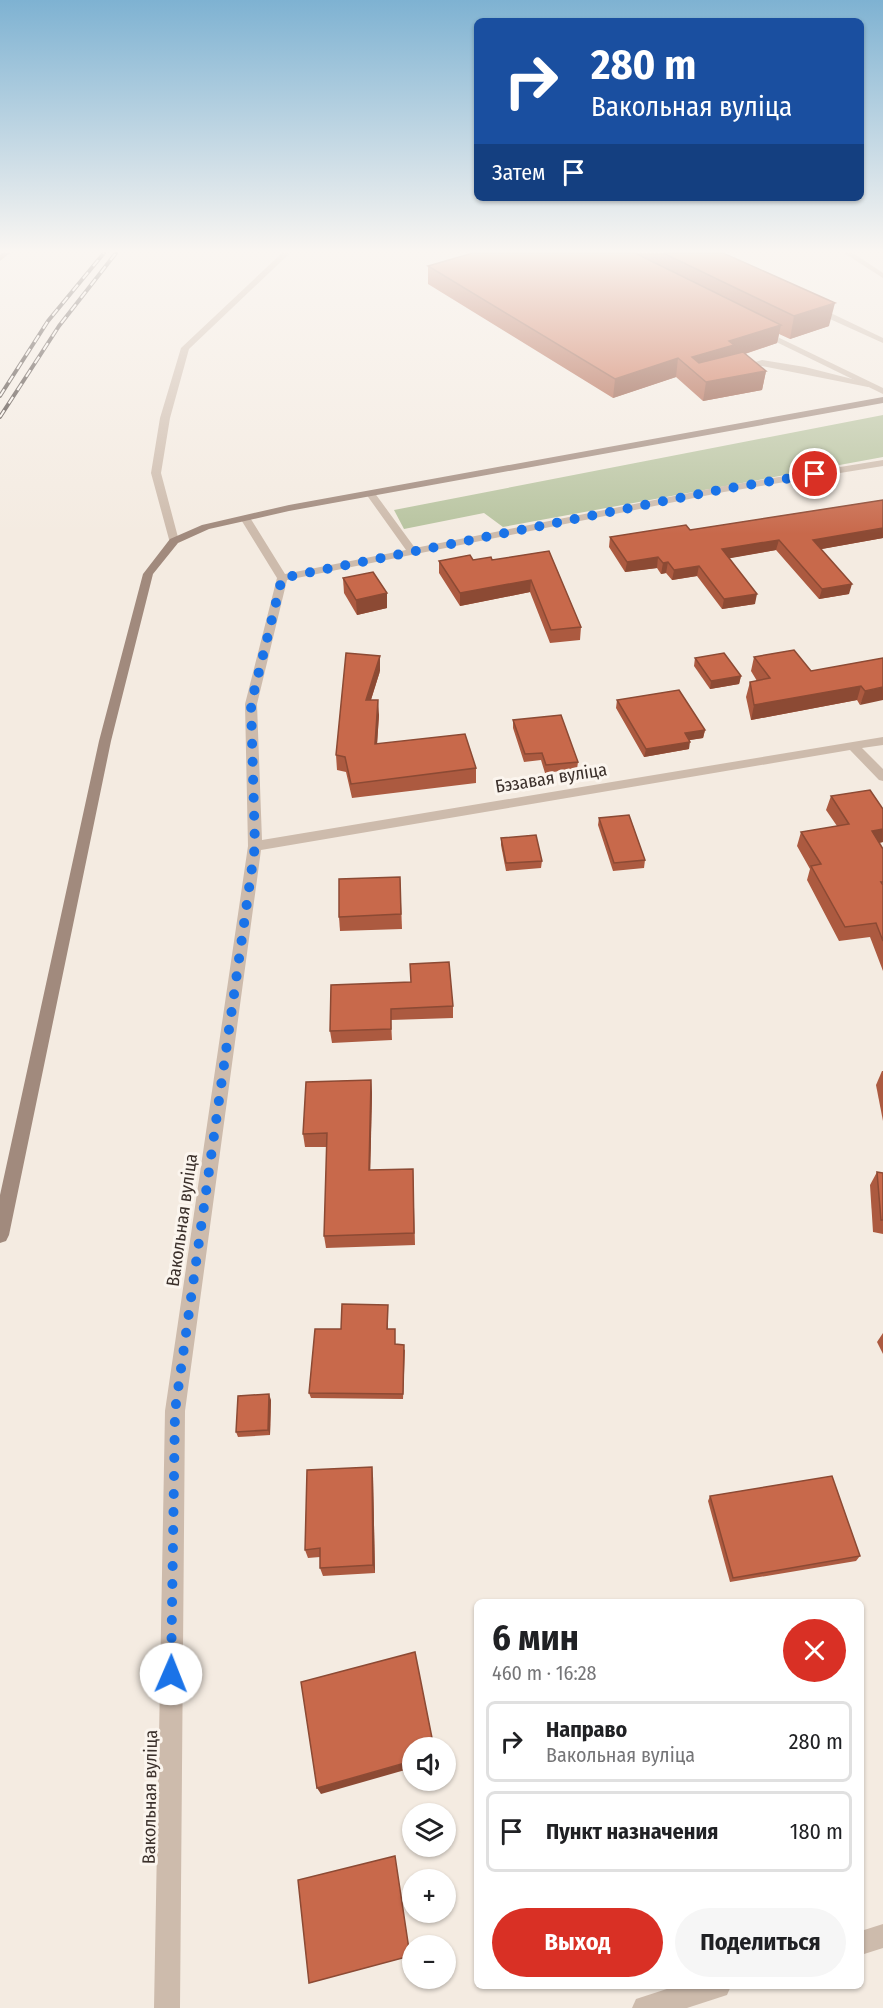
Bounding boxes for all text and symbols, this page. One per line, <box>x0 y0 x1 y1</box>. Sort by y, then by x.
text: 280 m <box>591 40 696 90</box>
icon: right <box>492 42 570 120</box>
text: Вакольная вуліца <box>591 91 792 123</box>
icon: arrive <box>557 156 590 189</box>
text: Затем <box>492 159 545 186</box>
pin <box>789 448 840 499</box>
icon: arrive <box>798 457 831 490</box>
street label: Бэзавая вуліца <box>494 758 609 798</box>
street label: Вакольная вуліца <box>162 1152 202 1288</box>
text: 6 мин <box>492 1616 579 1660</box>
button: close <box>783 1619 846 1682</box>
position arrow <box>139 1642 203 1706</box>
text: 460 m · 16:28 <box>492 1661 597 1685</box>
text: Направо <box>546 1716 627 1743</box>
icon: right <box>495 1725 528 1758</box>
text: 280 m <box>789 1728 843 1755</box>
street label: Вакольная вуліца <box>138 1730 162 1864</box>
map controls <box>402 1737 456 1989</box>
button: sound <box>402 1737 456 1791</box>
text: Вакольная вуліца <box>546 1743 695 1767</box>
button: layers <box>402 1803 456 1857</box>
icon: arrive <box>495 1815 528 1848</box>
text: Пункт назначения <box>546 1818 718 1845</box>
text: 180 m <box>790 1818 843 1845</box>
button: + <box>402 1869 456 1923</box>
button: Выход <box>492 1908 663 1977</box>
button: Поделиться <box>675 1908 846 1977</box>
button: − <box>402 1935 456 1989</box>

